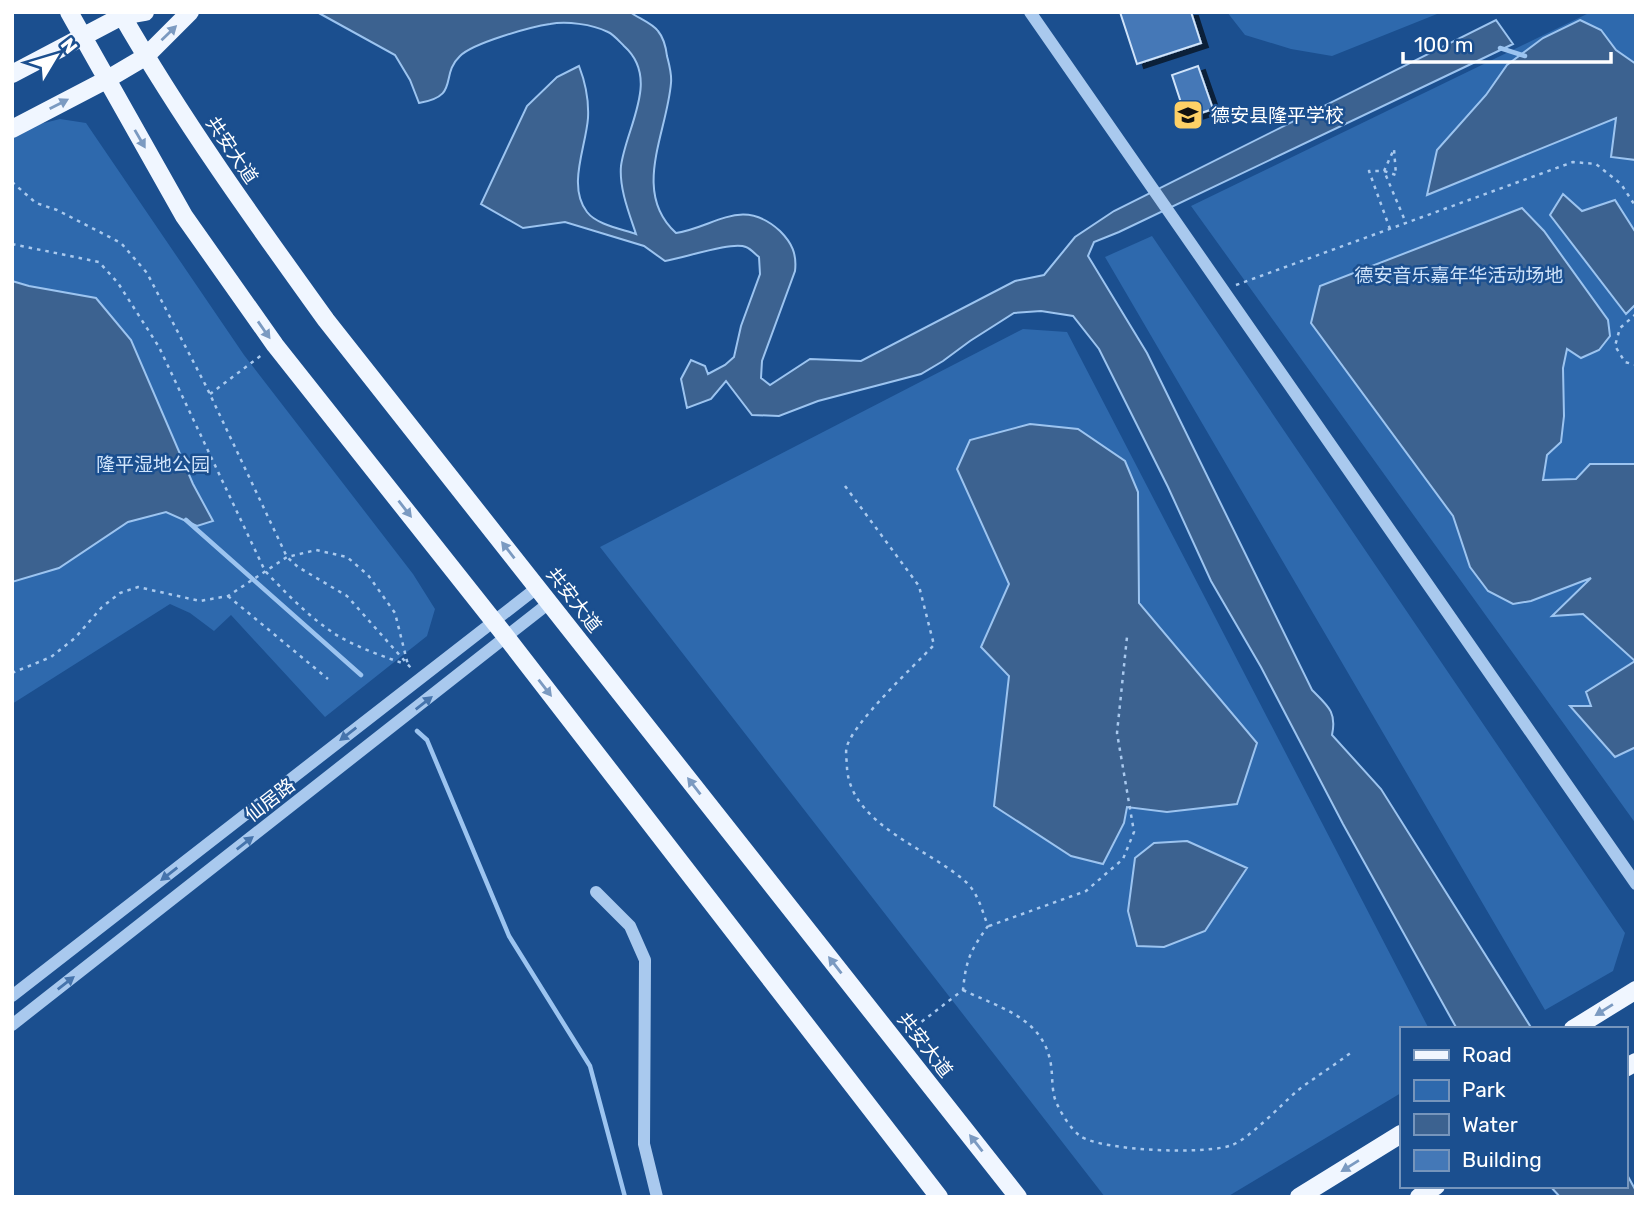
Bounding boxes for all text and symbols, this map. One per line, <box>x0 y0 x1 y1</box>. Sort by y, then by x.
north arrow <box>21 21 91 91</box>
scale bar <box>1403 21 1611 65</box>
one-way arrow <box>161 25 177 41</box>
text: 100 m <box>1414 32 1473 57</box>
text: N <box>56 33 82 58</box>
school or university icon: 德安县隆平学校 <box>1171 98 1205 132</box>
one-way arrow <box>49 99 69 110</box>
place label: 德安县隆平学校 <box>1211 104 1344 127</box>
street label: 共安大道 <box>201 112 263 188</box>
one-way arrow <box>134 130 146 149</box>
park label: 德安音乐嘉年华活动场地 <box>1354 264 1564 287</box>
one-way arrow <box>257 321 271 339</box>
park label: 隆平湿地公园 <box>96 453 210 476</box>
one-way arrow <box>397 499 412 517</box>
one-way arrow <box>500 541 515 559</box>
street label: 共安大道 <box>542 563 606 637</box>
one-way arrow <box>538 678 553 696</box>
one-way arrow <box>416 696 433 711</box>
one-way arrow <box>340 727 358 742</box>
street label: 仙居路 <box>240 773 300 827</box>
one-way arrow <box>687 778 702 795</box>
one-way arrow <box>236 836 254 851</box>
one-way arrow <box>160 867 178 881</box>
one-way arrow <box>828 956 843 974</box>
one-way arrow <box>57 977 75 991</box>
one-way arrow <box>1595 1003 1614 1016</box>
street label: 共安大道 <box>893 1008 957 1082</box>
legend <box>1400 1027 1627 1188</box>
text: Road <box>1462 1042 1512 1067</box>
text: Park <box>1462 1077 1506 1102</box>
text: Water <box>1462 1112 1518 1137</box>
one-way arrow <box>969 1135 984 1153</box>
text: Building <box>1462 1147 1542 1172</box>
one-way arrow <box>1341 1159 1360 1172</box>

